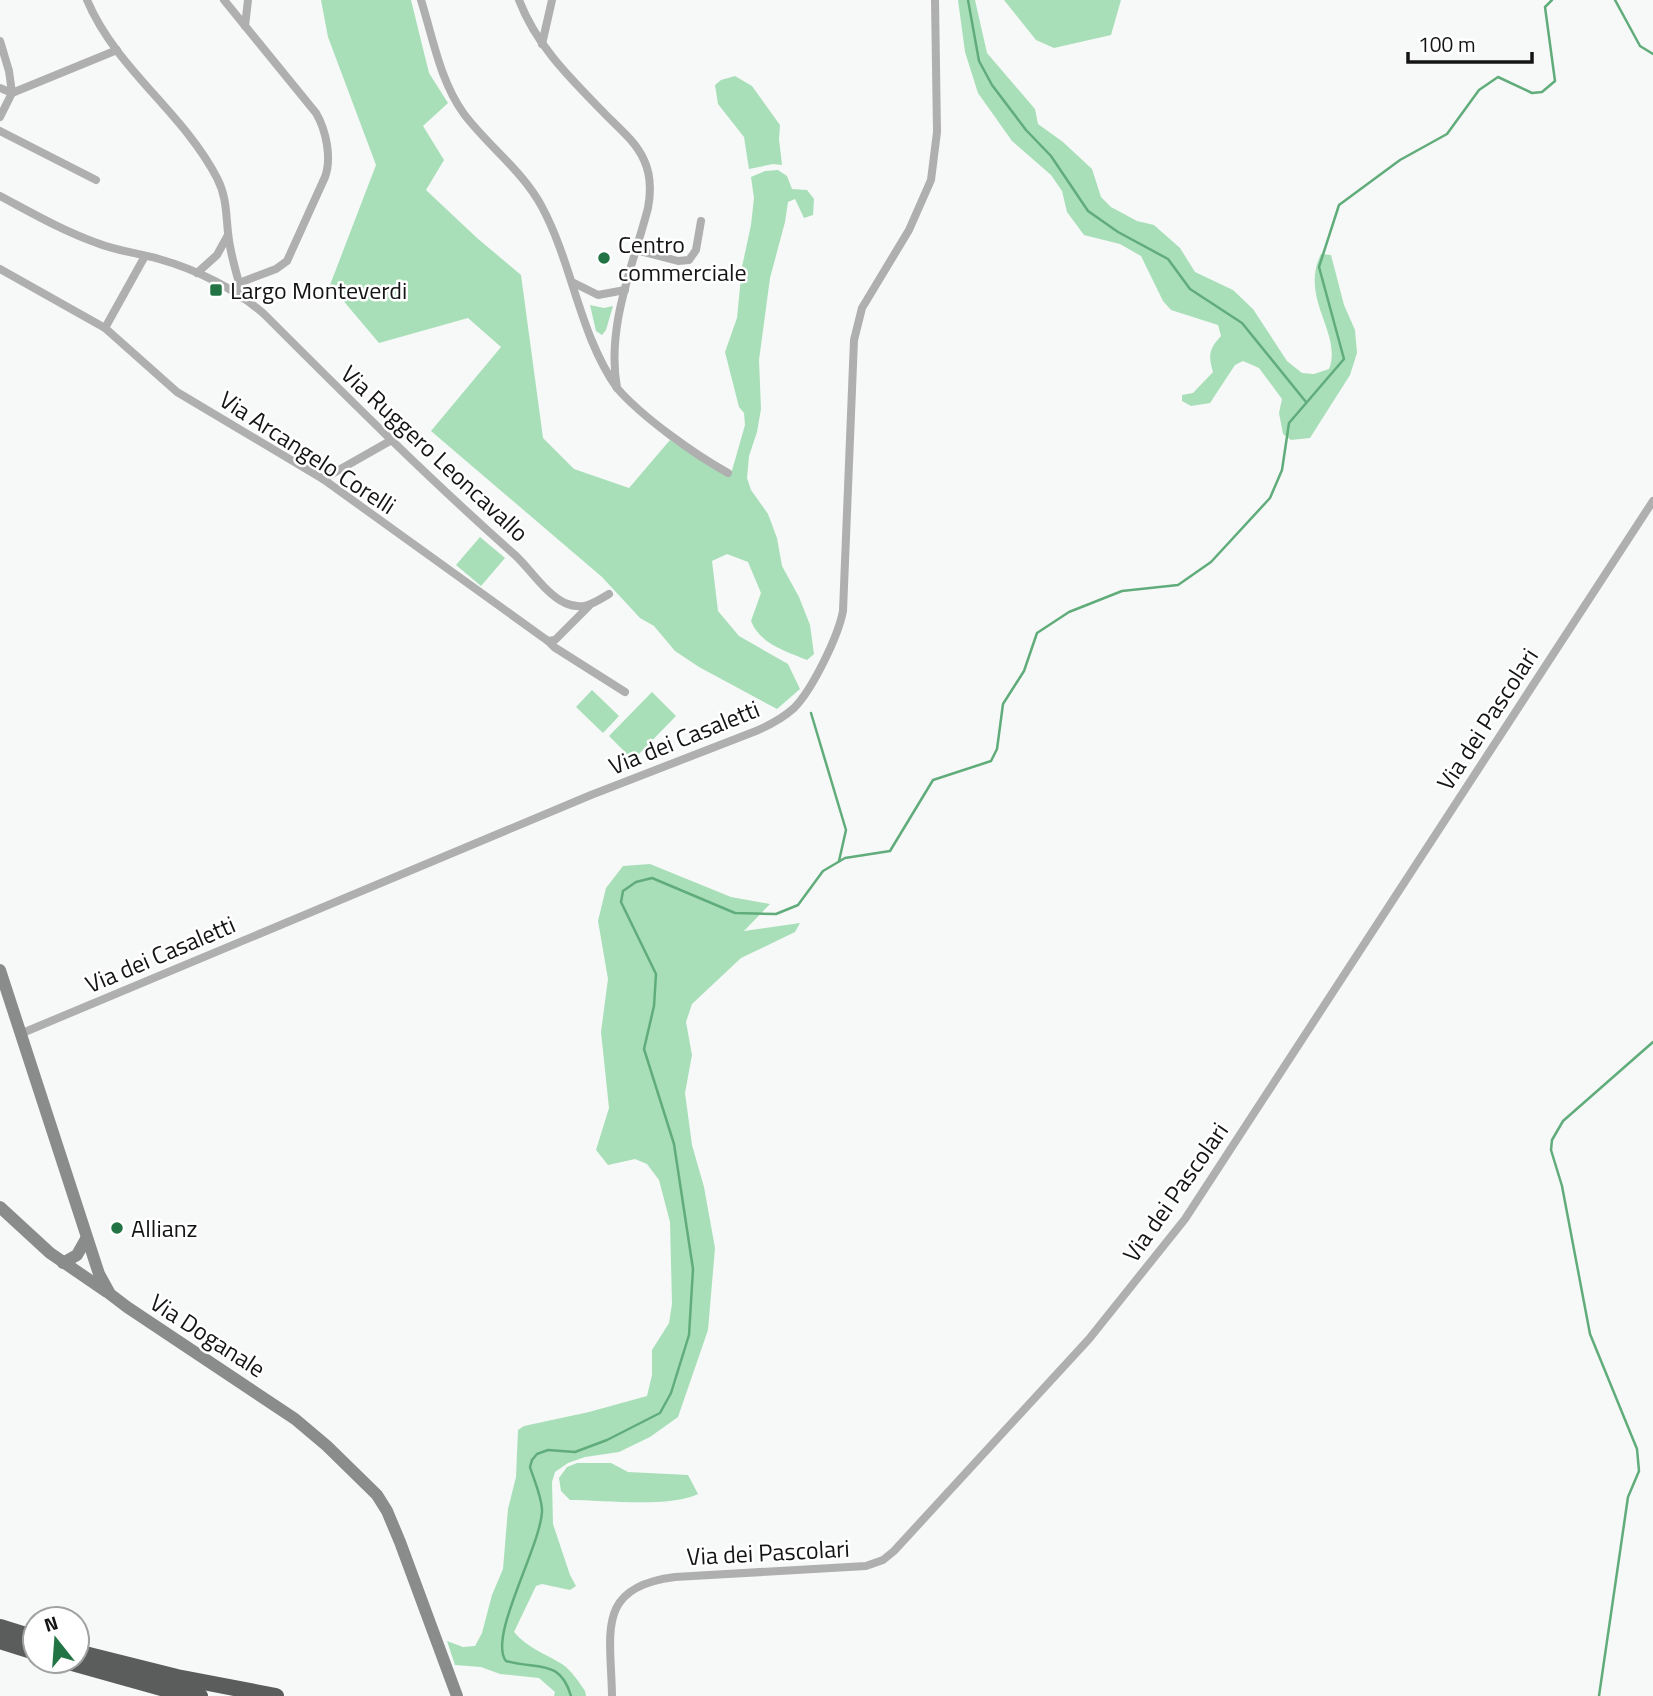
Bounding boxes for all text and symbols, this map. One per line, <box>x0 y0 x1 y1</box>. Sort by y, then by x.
scale bar <box>1408 21 1532 65</box>
text: 100 m <box>1418 28 1475 60</box>
place label: Centro commerciale <box>618 226 747 290</box>
marker: Centro commerciale <box>596 250 612 266</box>
place label: Largo Monteverdi <box>230 272 407 308</box>
marker: Largo Monteverdi <box>208 282 224 298</box>
street label: Via Ruggero Leoncavallo <box>333 356 537 550</box>
street label: Via Arcangelo Corelli <box>213 381 403 523</box>
street label: Via dei Pascolari <box>1427 641 1547 797</box>
street label: Via dei Casaletti <box>603 690 765 784</box>
street label: Via dei Casaletti <box>79 906 241 1002</box>
street label: Via dei Pascolari <box>1113 1115 1237 1269</box>
place label: Allianz <box>131 1210 197 1246</box>
marker: Allianz <box>109 1220 125 1236</box>
street label: Via Doganale <box>143 1284 273 1386</box>
street label: Via dei Pascolari <box>686 1530 850 1574</box>
north arrow <box>21 1605 91 1675</box>
text: N <box>40 1607 61 1639</box>

